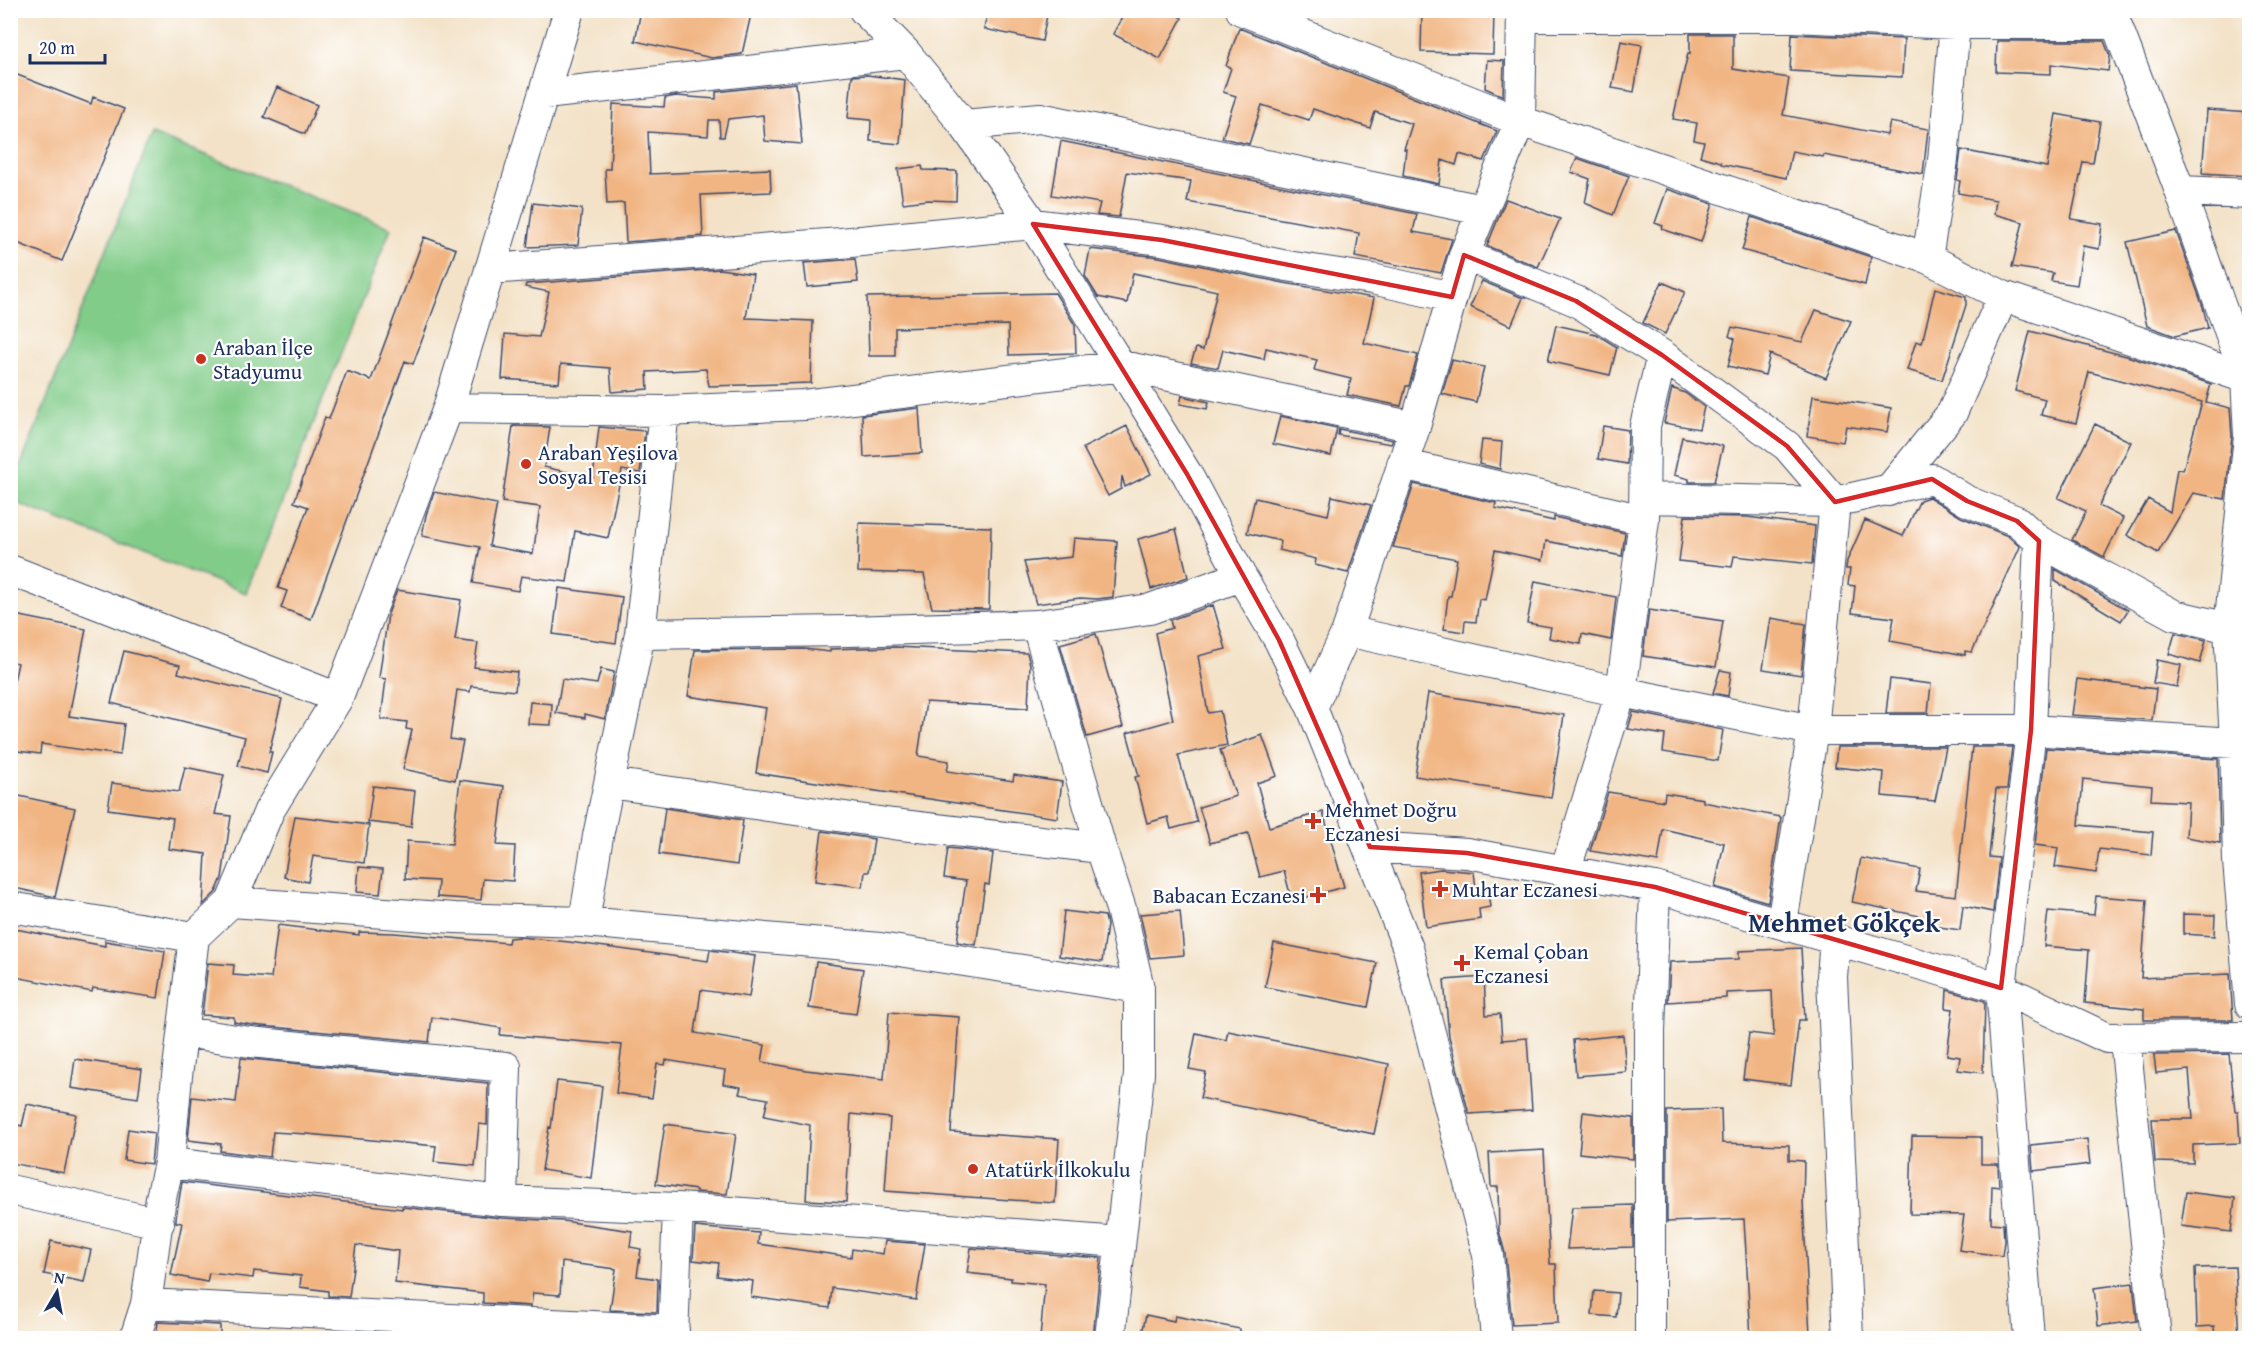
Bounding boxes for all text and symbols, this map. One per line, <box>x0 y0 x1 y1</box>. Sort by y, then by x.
scale bar <box>30 27 105 65</box>
text: 20 m <box>39 34 75 61</box>
place label: Araban İlçe Stadyumu <box>213 332 313 387</box>
marker: Araban İlçe Stadyumu <box>194 352 208 366</box>
place label: Araban Yeşilova Sosyal Tesisi <box>538 437 678 492</box>
marker: Araban Yeşilova Sosyal Tesisi <box>519 457 533 471</box>
place label: Mehmet Doğru Eczanesi <box>1325 794 1457 849</box>
marker: Mehmet Doğru Eczanesi <box>1306 814 1320 828</box>
place label: Muhtar Eczanesi <box>1452 874 1598 905</box>
place label: Babacan Eczanesi <box>1153 880 1306 911</box>
marker: Muhtar Eczanesi <box>1433 882 1447 896</box>
marker: Babacan Eczanesi <box>1311 888 1325 902</box>
district label: Mehmet Gökçek <box>1748 902 1941 942</box>
place label: Kemal Çoban Eczanesi <box>1474 936 1589 991</box>
marker: Kemal Çoban Eczanesi <box>1455 956 1469 970</box>
place label: Atatürk İlkokulu <box>985 1154 1131 1185</box>
marker: Atatürk İlkokulu <box>966 1162 980 1176</box>
north arrow <box>27 1262 87 1322</box>
text: N <box>52 1264 67 1290</box>

